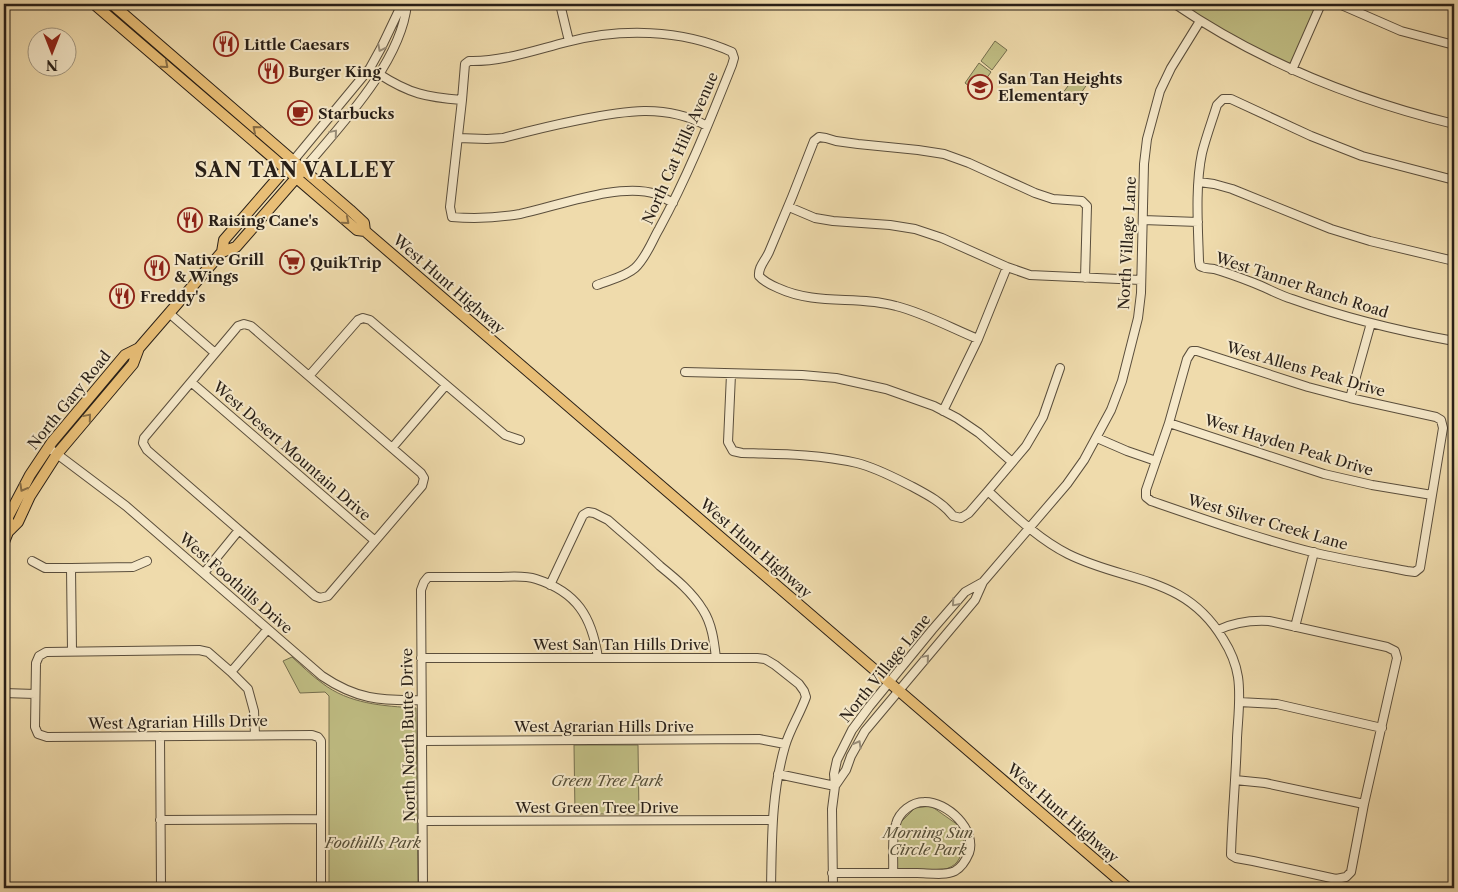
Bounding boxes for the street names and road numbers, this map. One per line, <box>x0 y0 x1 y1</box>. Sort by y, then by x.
street label: North Cat Hills Avenue <box>638 69 722 227</box>
street label: North Village Lane <box>1114 176 1140 310</box>
street label: West Hunt Highway <box>388 230 509 338</box>
street label: West Tanner Ranch Road <box>1212 248 1391 322</box>
street label: West Allens Peak Drive <box>1223 337 1388 401</box>
street label: North Gary Road <box>23 347 115 453</box>
street label: West Desert Mountain Drive <box>208 377 375 525</box>
street label: West Hayden Peak Drive <box>1201 410 1376 480</box>
street label: West Silver Creek Lane <box>1185 490 1350 554</box>
street label: West Hunt Highway <box>695 494 816 602</box>
street label: West Foothills Drive <box>174 528 297 638</box>
street label: North Village Lane <box>836 610 934 726</box>
street label: West San Tan Hills Drive <box>532 635 709 654</box>
street label: North North Butte Drive <box>397 648 419 822</box>
street label: West Agrarian Hills Drive <box>87 711 268 733</box>
street label: West Agrarian Hills Drive <box>513 717 694 736</box>
street label: West Hunt Highway <box>1002 759 1123 867</box>
street label: West Green Tree Drive <box>514 798 679 817</box>

